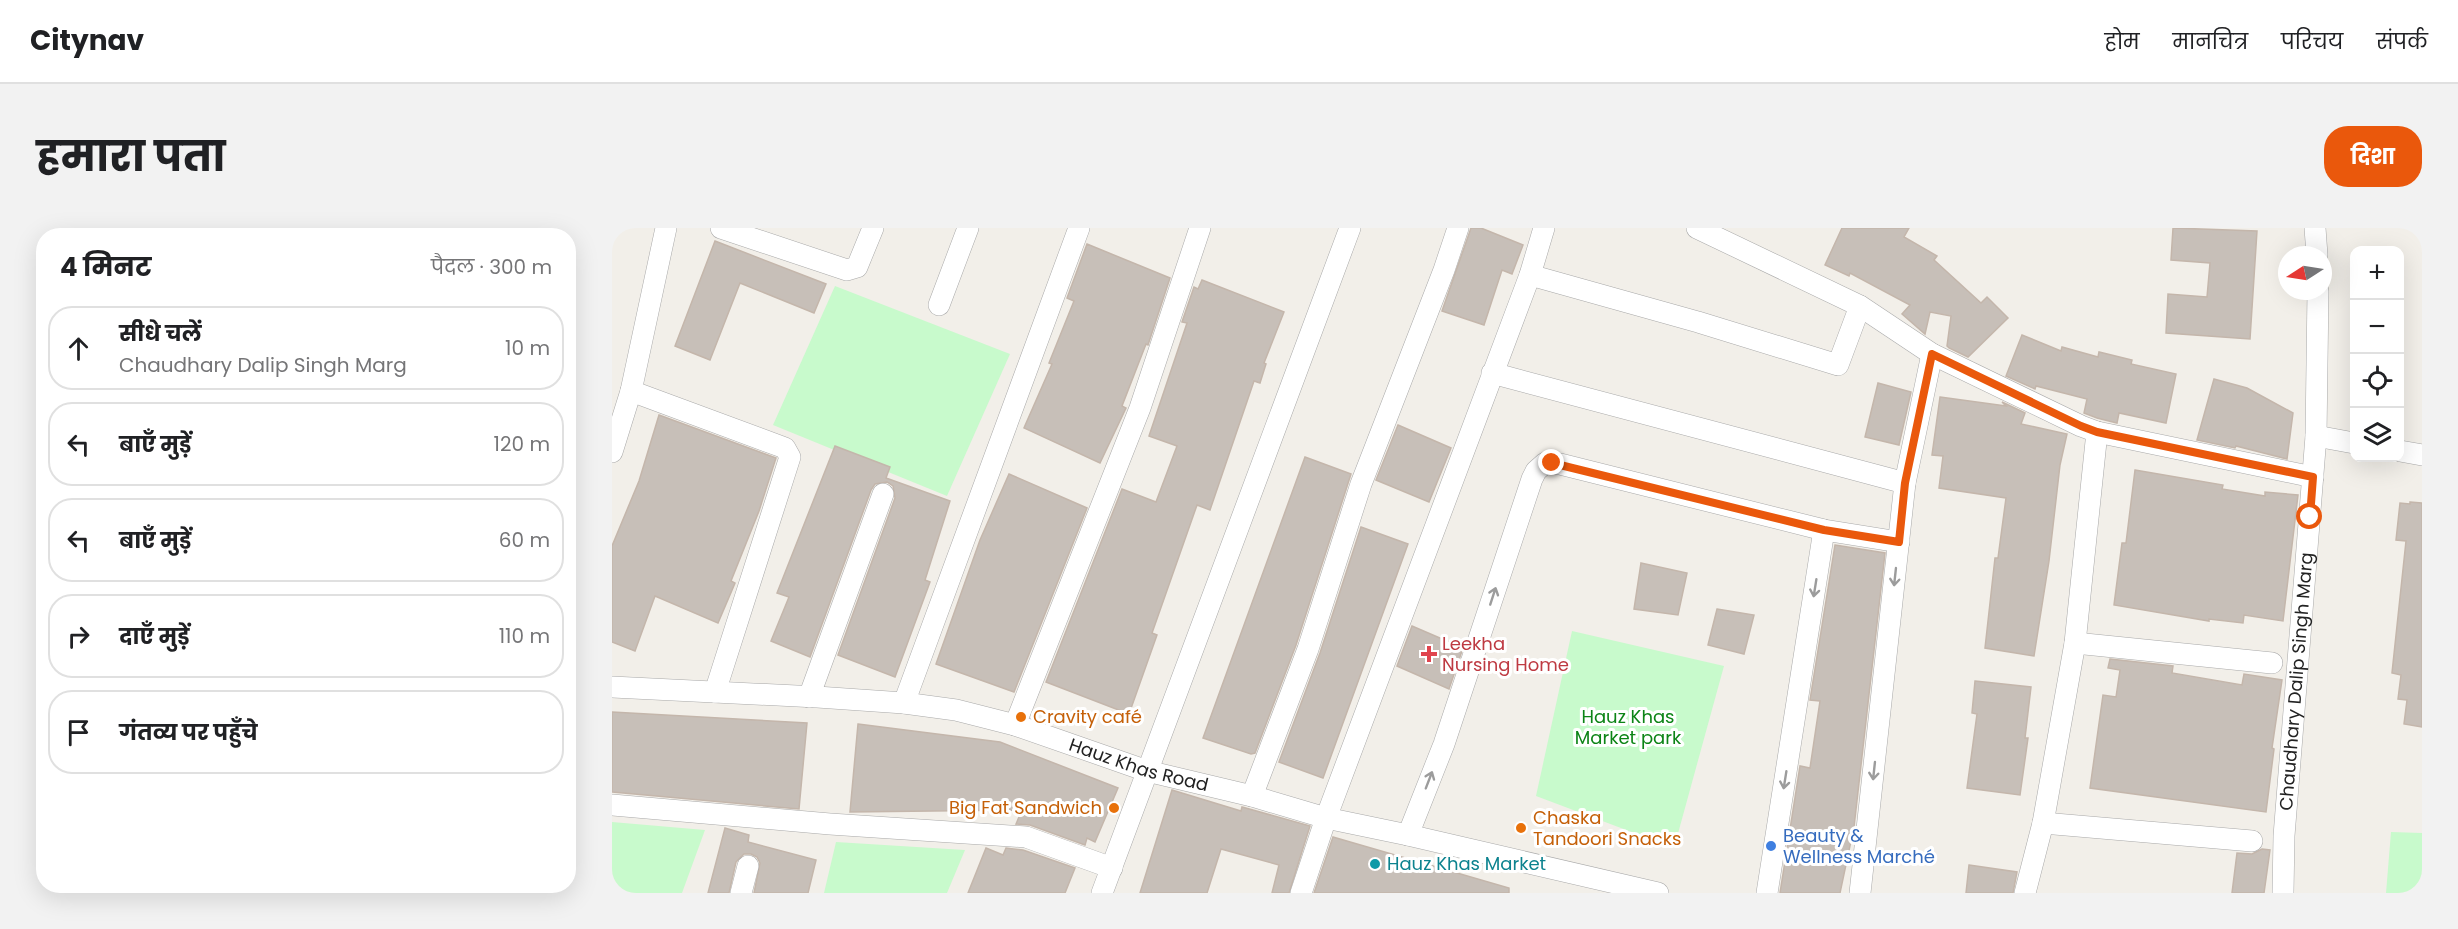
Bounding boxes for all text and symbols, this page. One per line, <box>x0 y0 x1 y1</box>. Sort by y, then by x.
text: Citynav <box>30 21 144 60</box>
text: होम <box>2105 27 2140 56</box>
text: मानचित्र <box>2173 27 2248 56</box>
text: परिचय <box>2281 27 2343 56</box>
text: संपर्क <box>2376 27 2428 56</box>
button: दिशा <box>2324 126 2422 187</box>
text: हमारा पता <box>36 127 226 186</box>
north arrow <box>2278 246 2332 300</box>
map controls <box>2350 246 2404 462</box>
button: + <box>2350 246 2404 300</box>
text: 4 मिनट <box>60 249 152 285</box>
text: पैदल · 300 m <box>431 253 552 281</box>
button: − <box>2350 300 2404 354</box>
text: सीधे चलें <box>119 318 202 349</box>
icon: ahead <box>62 332 95 365</box>
text: 10 m <box>505 334 550 362</box>
text: Chaudhary Dalip Singh Marg <box>119 351 407 379</box>
button: locate <box>2350 354 2404 408</box>
button: layers <box>2350 408 2404 462</box>
icon: left <box>62 428 95 461</box>
text: बाएँ मुड़ें <box>119 429 191 460</box>
text: 120 m <box>494 430 550 458</box>
route end <box>1538 449 1564 475</box>
route start <box>2296 503 2322 529</box>
icon: left <box>62 524 95 557</box>
text: बाएँ मुड़ें <box>119 525 191 556</box>
text: 60 m <box>499 526 550 554</box>
street label: Chaudhary Dalip Singh Marg <box>2273 551 2319 812</box>
one-way arrow <box>1889 566 1900 586</box>
one-way arrow <box>1809 577 1820 597</box>
one-way arrow <box>1488 587 1499 606</box>
icon: right <box>62 620 95 653</box>
text: दाएँ मुड़ें <box>119 621 190 652</box>
text: 110 m <box>499 622 550 650</box>
place label: Leekha Nursing Home <box>1442 631 1569 677</box>
marker: Leekha Nursing Home <box>1420 645 1438 663</box>
place label: Cravity café <box>1033 704 1142 729</box>
park label: Hauz Khas Market park <box>1575 704 1682 750</box>
marker: Cravity café <box>1014 710 1028 724</box>
icon: arrive <box>62 716 95 749</box>
text: गंतव्य पर पहुँचे <box>119 717 258 748</box>
street label: Hauz Khas Road <box>1066 732 1211 797</box>
one-way arrow <box>1868 760 1879 780</box>
one-way arrow <box>1779 770 1790 790</box>
one-way arrow <box>1425 771 1436 790</box>
place label: Big Fat Sandwich <box>949 795 1102 820</box>
marker: Big Fat Sandwich <box>1107 801 1121 815</box>
place label: Chaska Tandoori Snacks <box>1533 805 1681 851</box>
marker: Chaska Tandoori Snacks <box>1514 821 1528 835</box>
place label: Beauty & Wellness Marché <box>1783 823 1935 869</box>
marker: Beauty & Wellness Marché <box>1764 839 1778 853</box>
place label: Hauz Khas Market <box>1387 851 1546 876</box>
marker: Hauz Khas Market <box>1368 857 1382 871</box>

